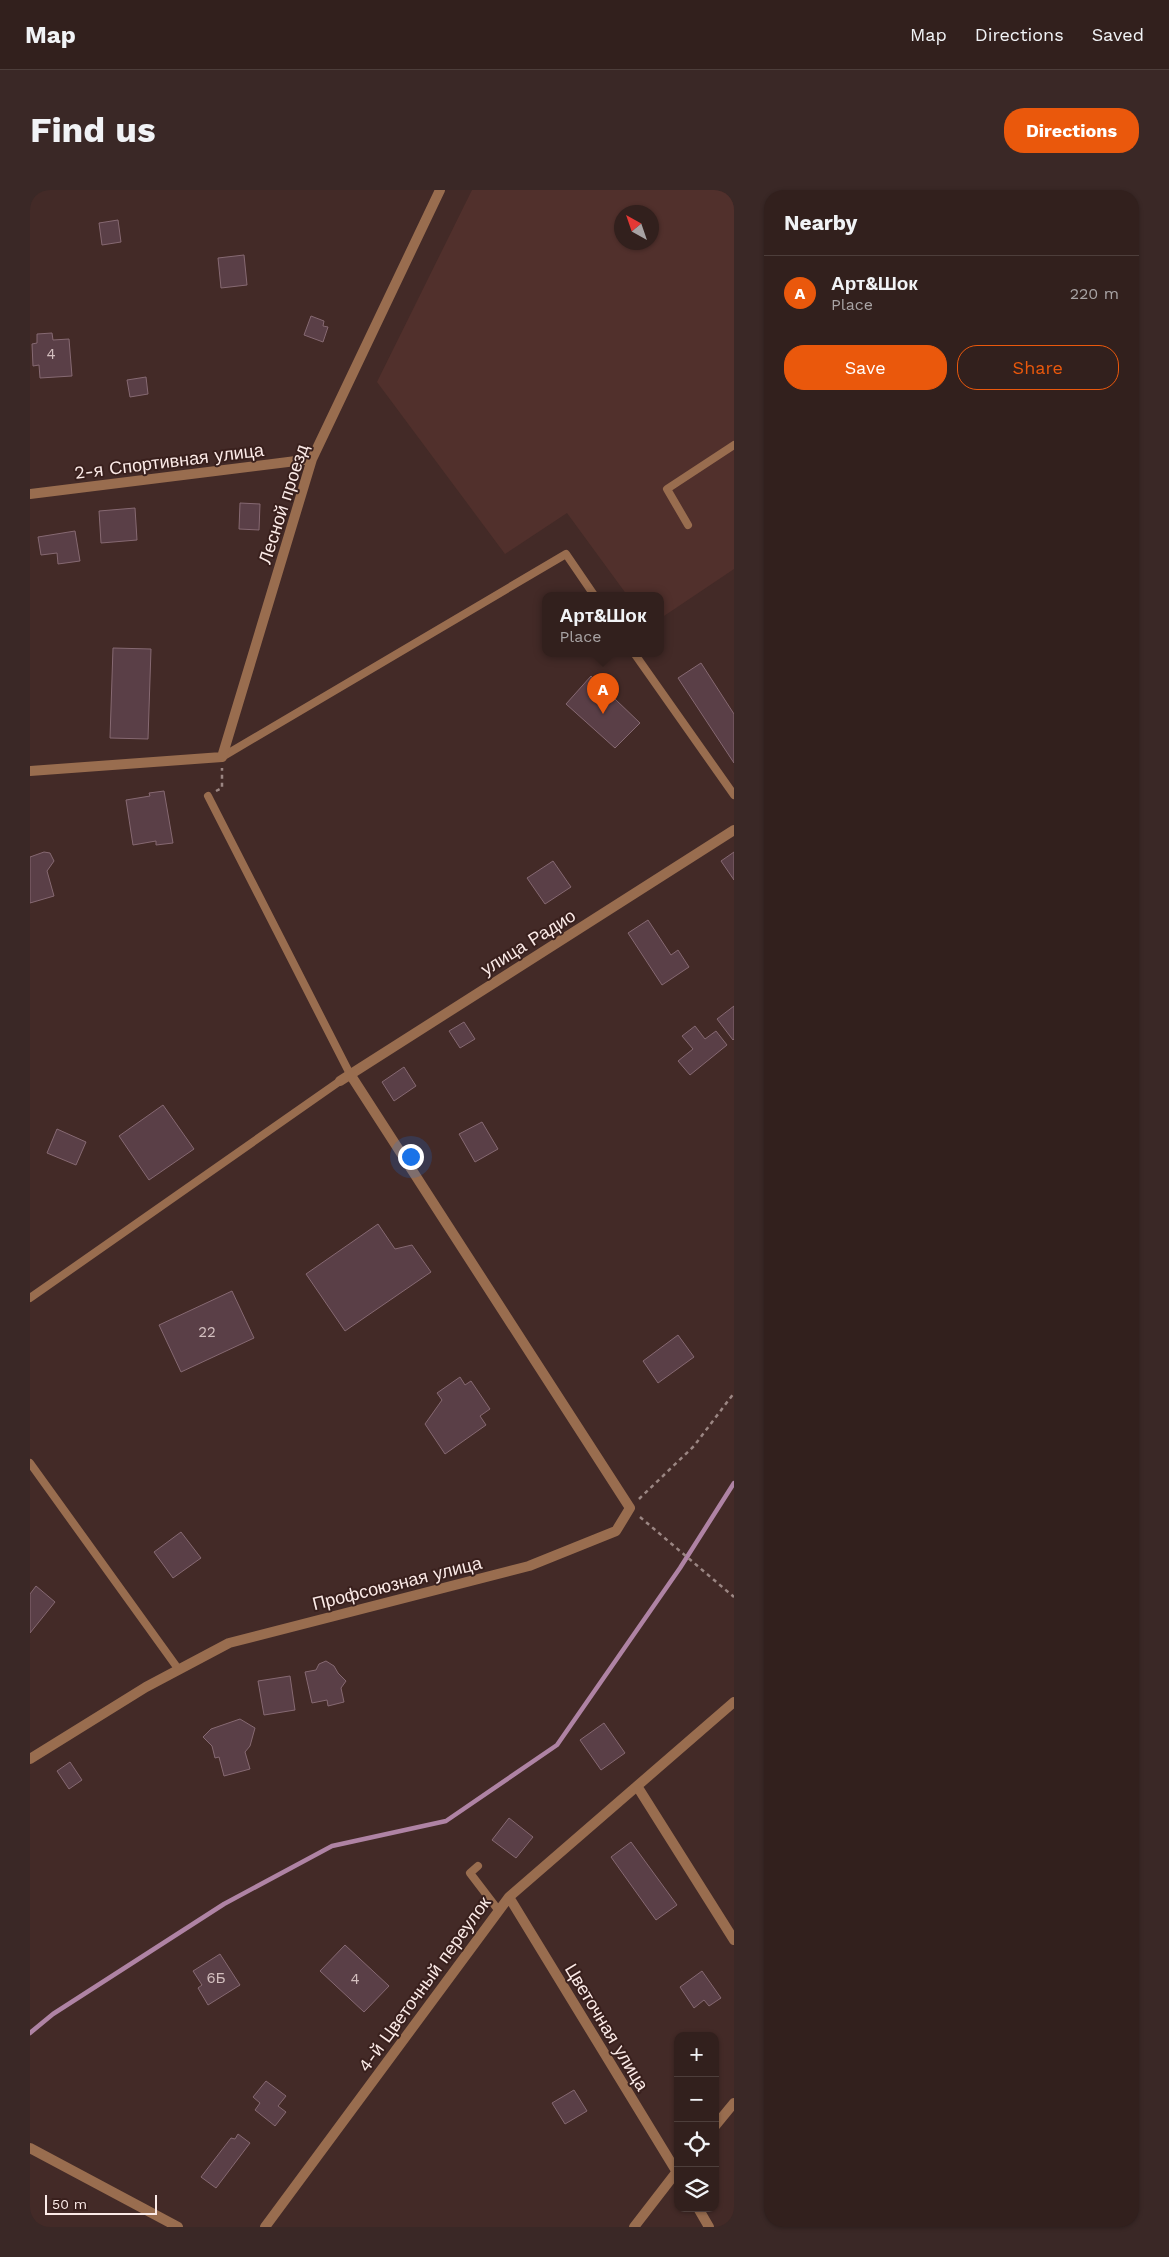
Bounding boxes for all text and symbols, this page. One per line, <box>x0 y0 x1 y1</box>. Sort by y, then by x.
text: Map <box>25 21 76 49</box>
text: Map <box>910 24 947 45</box>
text: Directions <box>975 24 1064 45</box>
text: Saved <box>1092 24 1144 45</box>
button: Directions <box>1004 108 1139 153</box>
text: Find us <box>30 109 156 151</box>
north arrow <box>614 205 659 250</box>
text: Nearby <box>784 210 857 235</box>
text: Арт&Шок <box>831 272 918 295</box>
text: A <box>795 284 805 303</box>
text: 220 m <box>1070 284 1119 303</box>
text: Place <box>831 295 873 314</box>
house number: 4 <box>46 345 56 363</box>
button: Save <box>784 345 947 390</box>
button: Share <box>957 345 1119 390</box>
street label: 2-я Спортивная улица <box>73 439 266 483</box>
street label: Лесной проезд <box>254 441 312 567</box>
popup <box>542 592 664 657</box>
text: Арт&Шок <box>560 604 646 627</box>
text: Place <box>560 627 601 646</box>
pin: A <box>587 673 619 714</box>
street label: улица Радио <box>477 905 579 979</box>
your location <box>398 1144 424 1170</box>
house number: 22 <box>198 1323 216 1341</box>
street label: Профсоюзная улица <box>310 1552 485 1614</box>
street label: 4-й Цветочный переулок <box>353 1892 495 2076</box>
street label: Цветочная улица <box>561 1960 654 2095</box>
house number: 6Б <box>207 1969 226 1987</box>
house number: 4 <box>350 1970 360 1988</box>
map controls <box>674 2032 719 2212</box>
button: + <box>674 2032 719 2077</box>
button: − <box>674 2077 719 2122</box>
button: locate <box>674 2122 719 2167</box>
button: layers <box>674 2167 719 2212</box>
scale bar <box>45 2192 158 2215</box>
text: 50 m <box>52 2196 87 2212</box>

